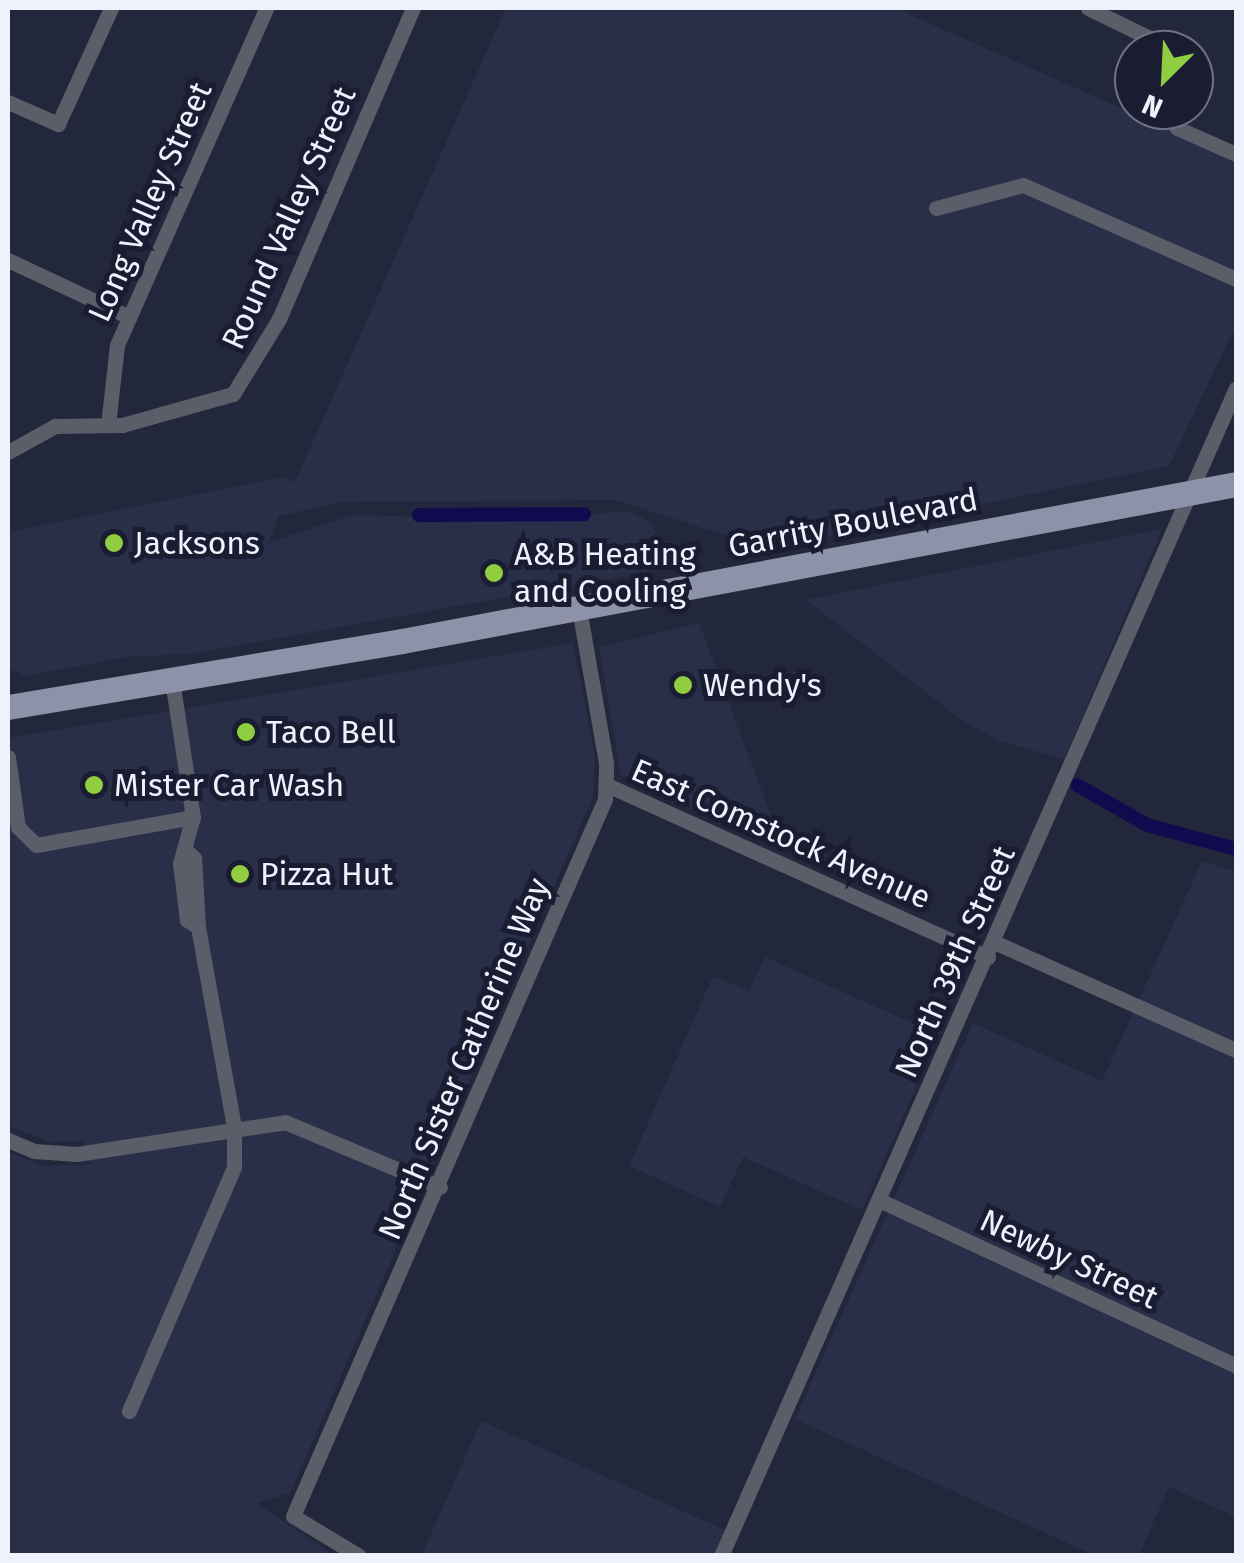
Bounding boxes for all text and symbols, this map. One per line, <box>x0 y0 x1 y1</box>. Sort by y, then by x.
north arrow <box>1114 30 1214 130</box>
street label: Long Valley Street <box>80 76 220 328</box>
street label: Round Valley Street <box>214 81 364 355</box>
text: N <box>1137 87 1168 125</box>
street label: Garrity Boulevard <box>725 480 981 566</box>
place label: Jacksons <box>134 524 260 562</box>
marker: Jacksons <box>103 532 125 554</box>
place label: A&B Heating and Cooling <box>514 536 696 611</box>
marker: A&B Heating and Cooling <box>483 562 505 584</box>
place label: Wendy's <box>703 666 822 704</box>
marker: Wendy's <box>672 674 694 696</box>
place label: Taco Bell <box>266 713 396 751</box>
marker: Taco Bell <box>235 721 257 743</box>
street label: East Comstock Avenue <box>626 751 936 917</box>
place label: Mister Car Wash <box>114 766 344 804</box>
marker: Mister Car Wash <box>83 774 105 796</box>
street label: North 39th Street <box>887 840 1023 1084</box>
place label: Pizza Hut <box>260 855 393 893</box>
marker: Pizza Hut <box>229 863 251 885</box>
street label: North Sister Catherine Way <box>370 872 558 1246</box>
street label: Newby Street <box>974 1201 1164 1317</box>

